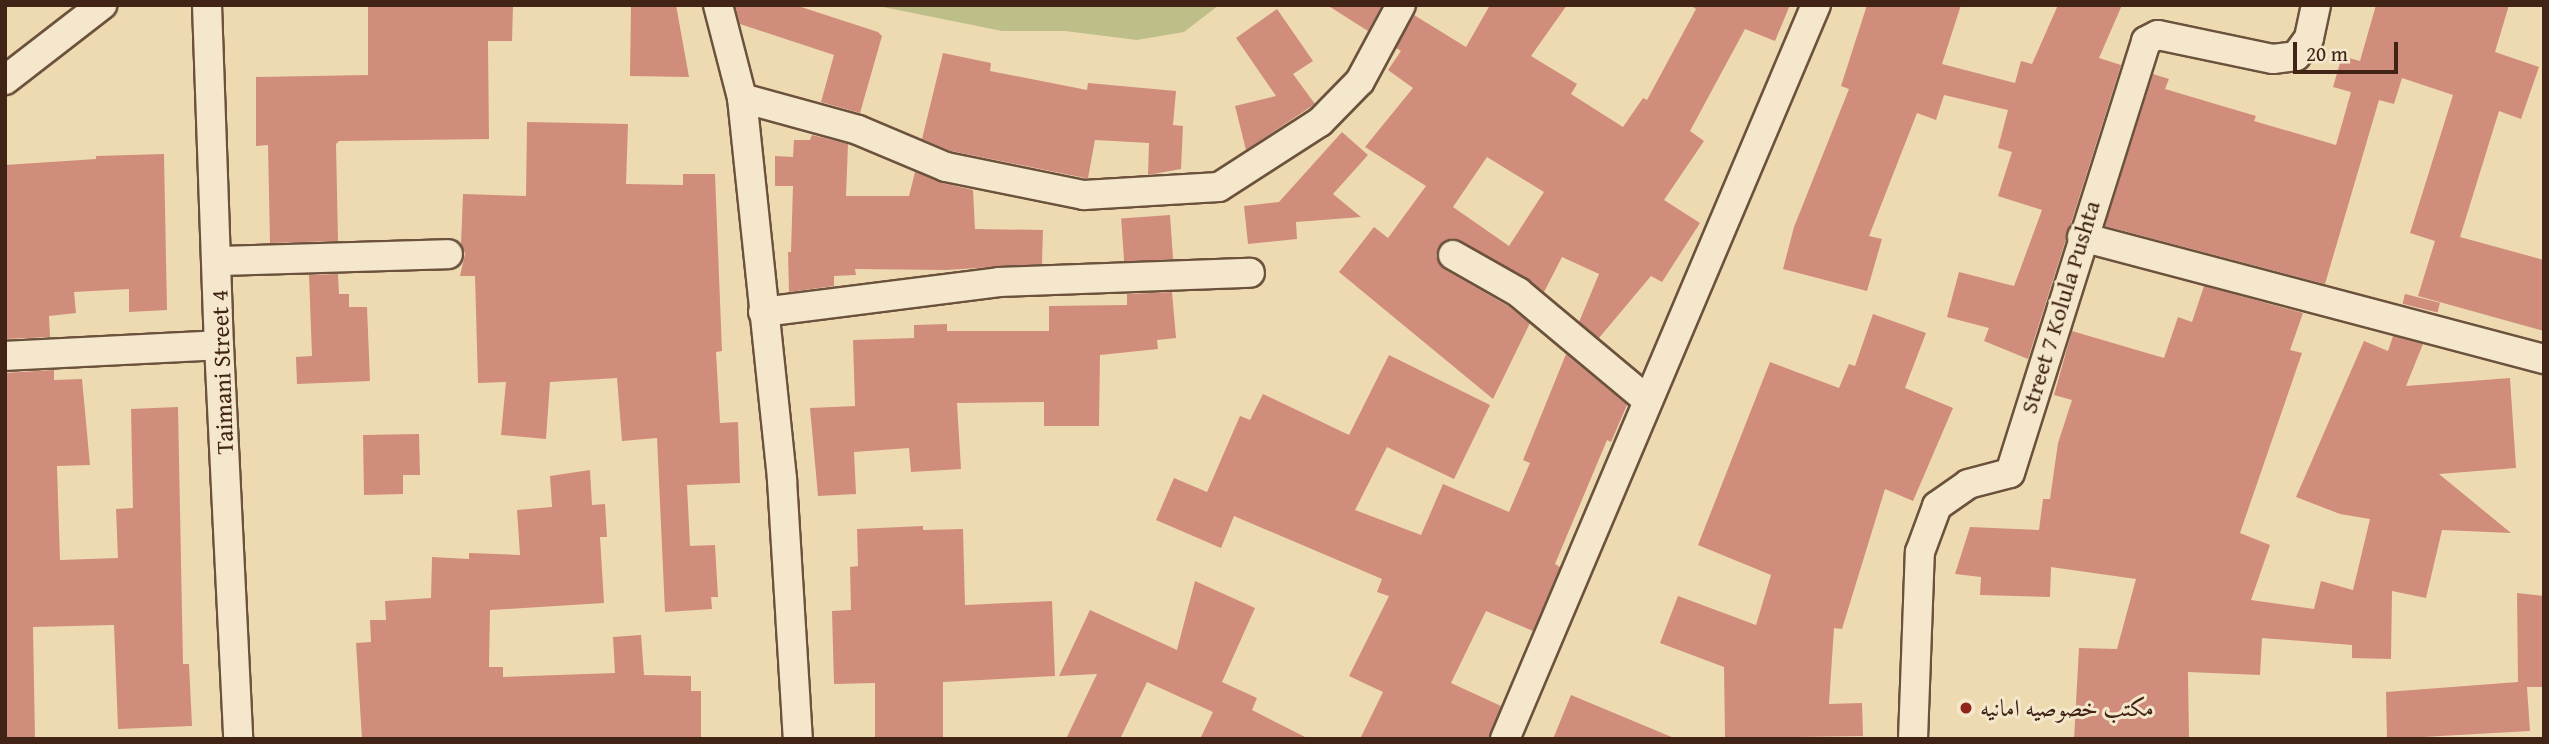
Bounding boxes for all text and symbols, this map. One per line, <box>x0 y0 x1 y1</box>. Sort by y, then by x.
scale bar <box>2297 28 2402 72</box>
text: 20 m <box>2306 38 2348 69</box>
street label: Street 7 Kolula Pushta <box>2014 197 2106 417</box>
street label: Taimani Street 4 <box>205 289 239 455</box>
place label: مکتب خصوصیه امانیه <box>1980 694 2154 722</box>
marker: مکتب خصوصیه امانیه <box>1958 700 1974 716</box>

